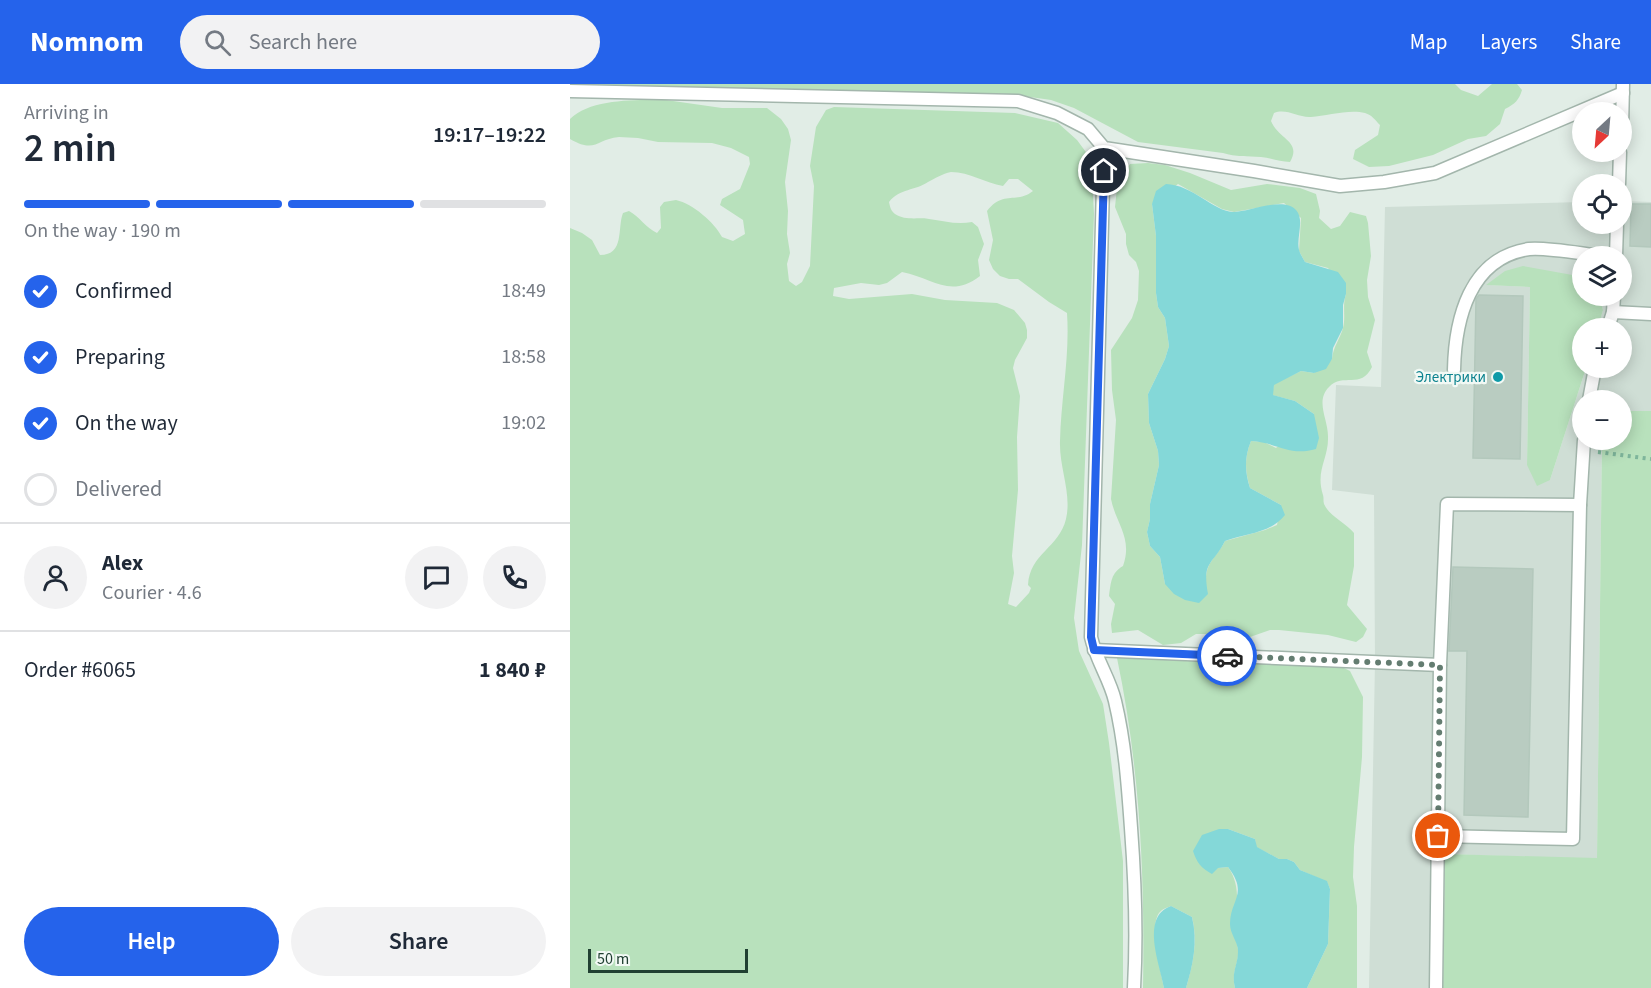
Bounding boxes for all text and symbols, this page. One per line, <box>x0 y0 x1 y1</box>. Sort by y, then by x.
search box <box>180 15 600 69</box>
text: Nomnom <box>30 22 144 62</box>
icon: search <box>201 26 234 59</box>
text: Search here <box>249 26 357 58</box>
text: Map <box>1410 27 1447 57</box>
text: Layers <box>1480 27 1537 57</box>
text: Share <box>1570 27 1621 57</box>
text: Arriving in <box>24 99 109 127</box>
north arrow <box>1572 102 1632 162</box>
map controls <box>1572 102 1632 450</box>
text: 19:17–19:22 <box>433 119 546 151</box>
text: 2 min <box>24 121 117 177</box>
pin <box>1078 145 1129 196</box>
icon: home <box>1087 154 1120 187</box>
button: locate <box>1572 174 1632 234</box>
text: On the way · 190 m <box>24 217 181 245</box>
button: layers <box>1572 246 1632 306</box>
icon: check <box>24 275 57 308</box>
text: Confirmed <box>75 275 172 307</box>
text: 18:49 <box>501 277 546 305</box>
button: + <box>1572 318 1632 378</box>
icon: check <box>24 341 57 374</box>
text: Preparing <box>75 341 165 373</box>
text: 18:58 <box>501 343 546 371</box>
place label: Электрики <box>1415 367 1486 388</box>
marker: Электрики <box>1491 370 1505 384</box>
button: − <box>1572 390 1632 450</box>
icon: check <box>24 407 57 440</box>
text: On the way <box>75 407 178 439</box>
text: 19:02 <box>501 409 546 437</box>
text: Delivered <box>75 473 162 505</box>
button: person <box>24 546 87 609</box>
button: chat <box>405 546 468 609</box>
button: phone <box>483 546 546 609</box>
text: Alex <box>102 547 143 579</box>
text: Courier · 4.6 <box>102 579 202 607</box>
courier <box>1197 626 1257 686</box>
icon: car <box>1211 640 1244 673</box>
text: Order #6065 <box>24 654 136 686</box>
text: 1 840 ₽ <box>479 654 546 686</box>
pin <box>1412 810 1463 861</box>
icon: bag <box>1421 819 1454 852</box>
button: Help <box>24 907 279 976</box>
button: Share <box>291 907 546 976</box>
scale bar <box>588 946 748 974</box>
text: 50 m <box>597 948 629 970</box>

